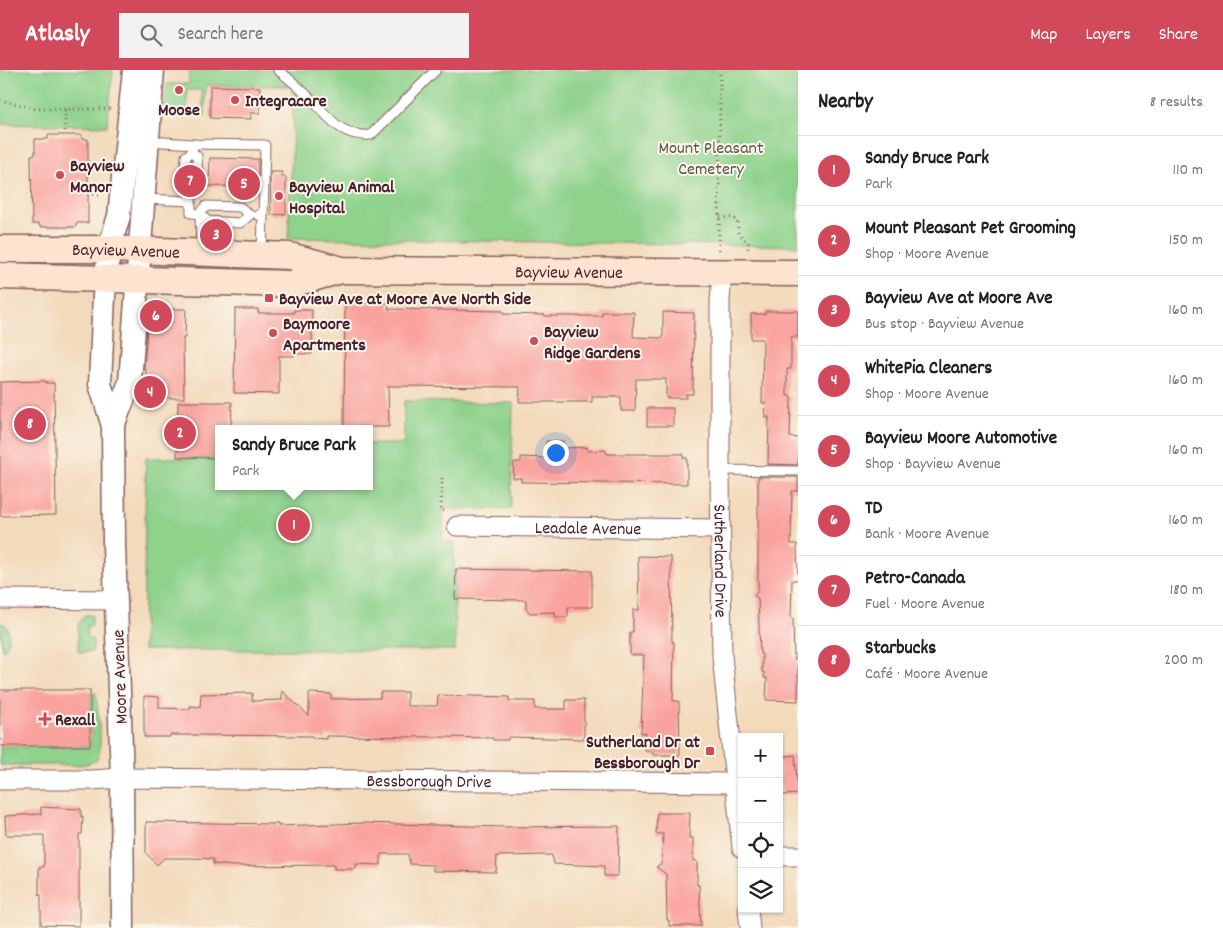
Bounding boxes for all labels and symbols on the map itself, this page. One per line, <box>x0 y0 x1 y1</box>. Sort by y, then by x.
marker: Moose <box>173 84 185 96</box>
place label: Integracare <box>245 90 327 115</box>
marker: Integracare <box>229 94 241 106</box>
place label: Moose <box>158 99 200 124</box>
park label: Mount Pleasant Cemetery <box>658 137 764 183</box>
place label: Bayview Manor <box>70 155 125 201</box>
pin: 7 <box>174 162 206 200</box>
pin: 5 <box>228 165 260 203</box>
marker: Bayview Manor <box>54 169 66 181</box>
place label: Bayview Animal Hospital <box>289 176 395 222</box>
marker: Bayview Animal Hospital <box>273 190 285 202</box>
pin: 3 <box>200 216 232 254</box>
street label: Bayview Avenue <box>72 239 180 267</box>
street label: Bayview Avenue <box>515 261 623 287</box>
place label: Bayview Ave at Moore Ave North Side <box>279 288 531 313</box>
marker: Bayview Ave at Moore Ave North Side <box>263 292 275 304</box>
pin: 6 <box>140 297 172 335</box>
place label: Baymoore Apartments <box>283 313 366 359</box>
place label: Bayview Ridge Gardens <box>544 321 641 367</box>
marker: Baymoore Apartments <box>267 327 279 339</box>
marker: Bayview Ridge Gardens <box>528 335 540 347</box>
pin: 4 <box>134 373 166 411</box>
pin: 8 <box>14 405 46 443</box>
pin: 2 <box>164 414 196 452</box>
your location <box>543 440 569 466</box>
street label: Sutherland Drive <box>705 504 732 618</box>
pin: 1 <box>278 506 310 544</box>
street label: Leadale Avenue <box>535 517 641 543</box>
street label: Moore Avenue <box>107 629 136 725</box>
place label: Rexall <box>55 709 96 734</box>
marker: Rexall <box>39 713 51 725</box>
place label: Sutherland Dr at Bessborough Dr <box>586 731 700 777</box>
marker: Sutherland Dr at Bessborough Dr <box>704 745 716 757</box>
street label: Bessborough Drive <box>366 770 492 796</box>

